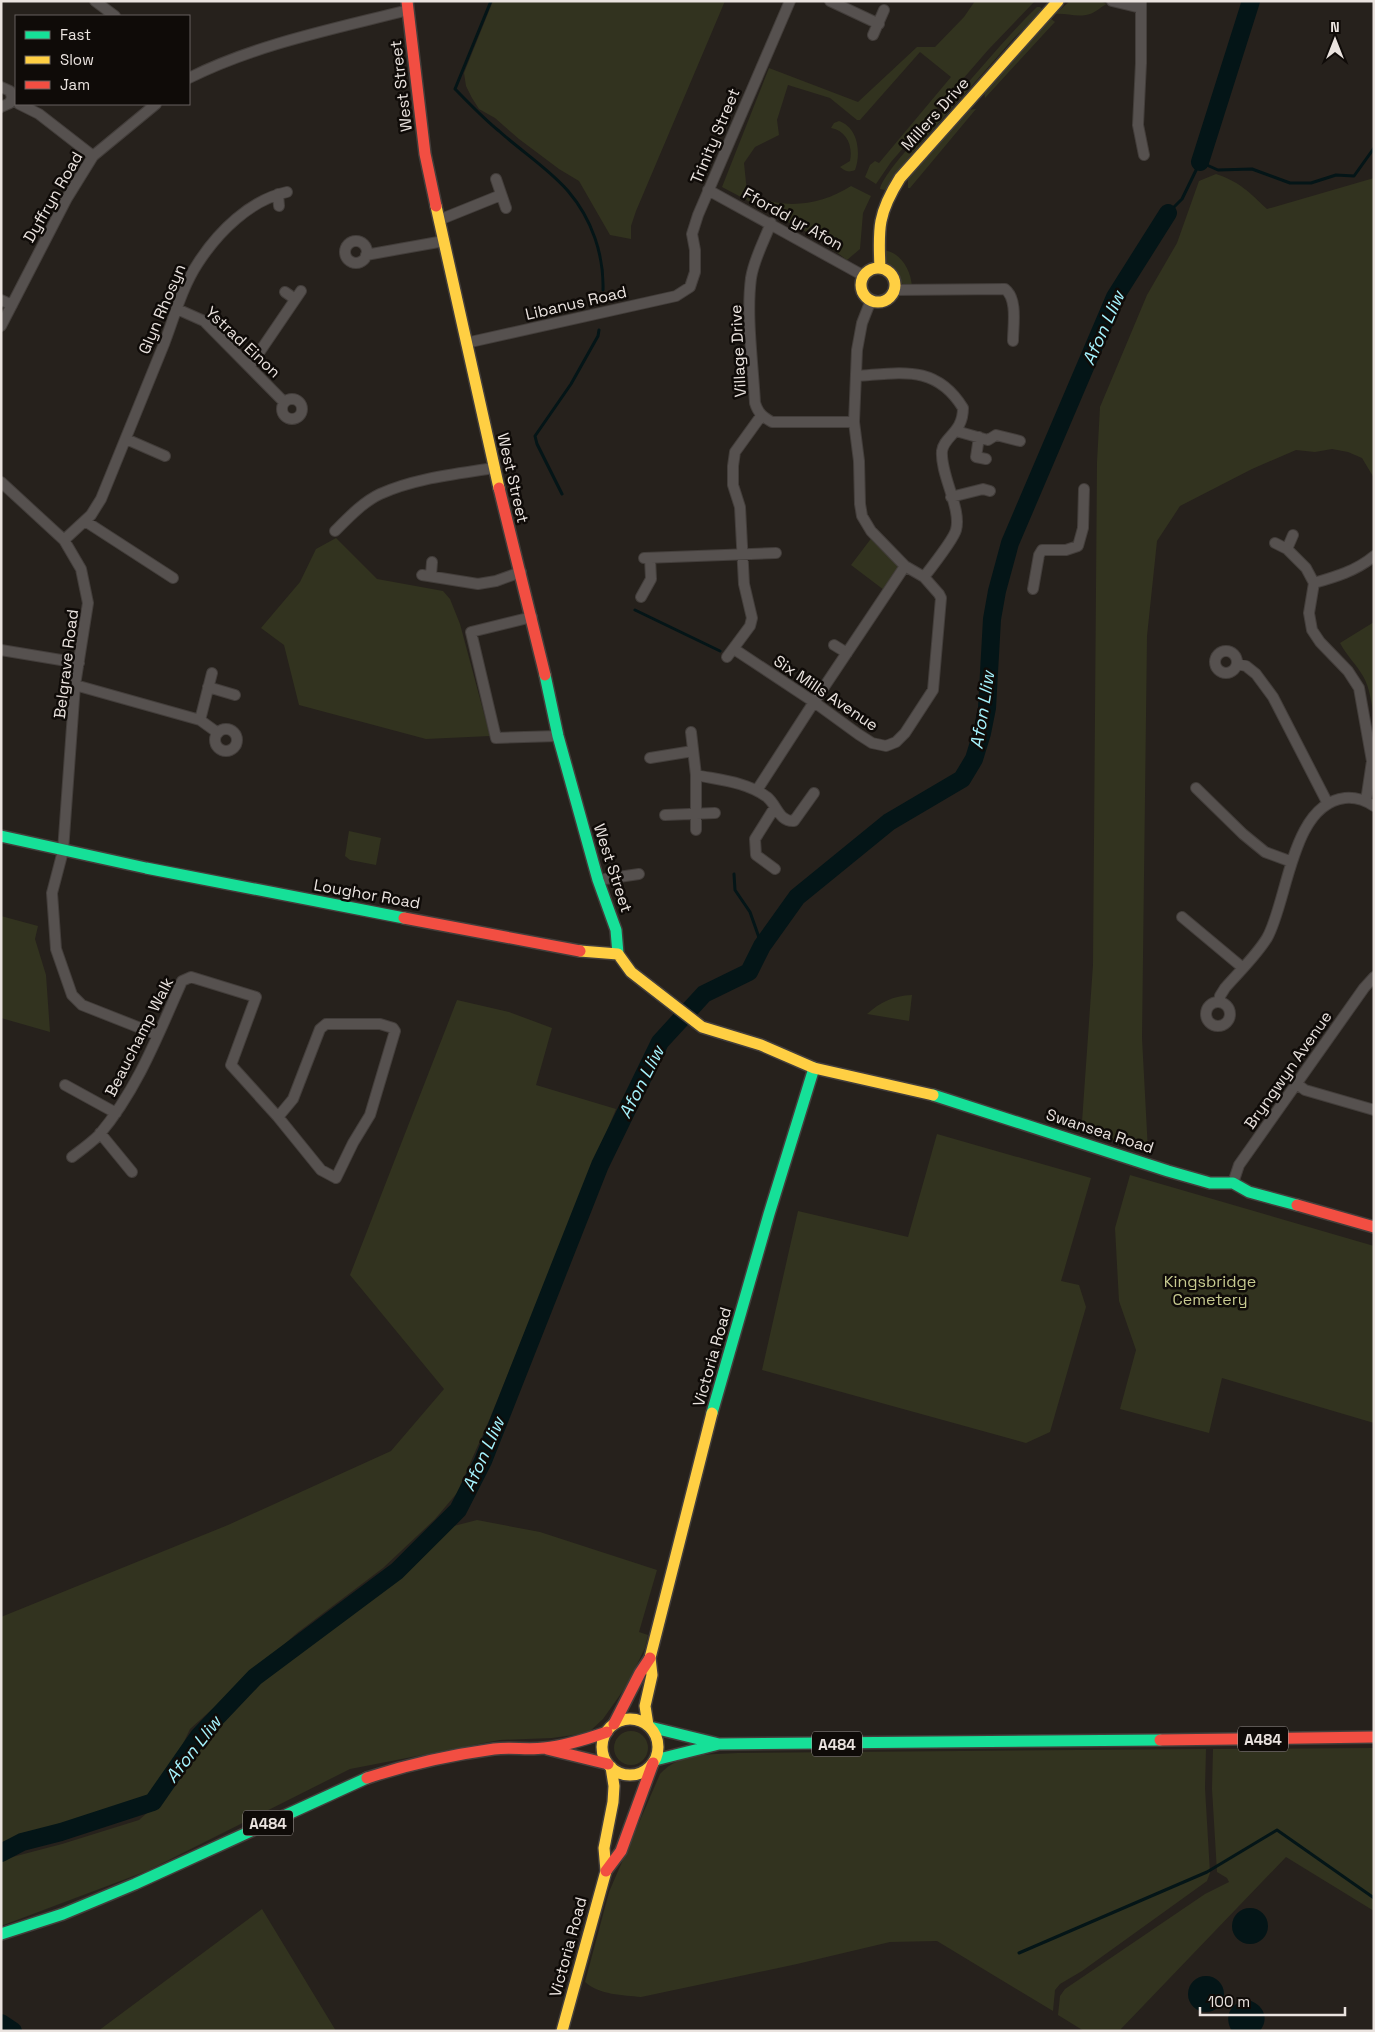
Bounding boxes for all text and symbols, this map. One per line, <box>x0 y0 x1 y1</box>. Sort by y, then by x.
legend <box>15 15 190 105</box>
north arrow <box>1310 15 1360 65</box>
text: N <box>1330 18 1340 36</box>
text: Fast <box>60 25 91 44</box>
street label: West Street <box>385 39 417 133</box>
text: Slow <box>60 50 94 69</box>
street label: Millers Drive <box>896 73 974 155</box>
text: Jam <box>60 75 90 94</box>
street label: Trinity Street <box>685 85 745 187</box>
street label: Dyffryn Road <box>19 148 87 246</box>
street label: Ffordd yr Afon <box>739 183 847 255</box>
street label: Glyn Rhosyn <box>134 261 190 357</box>
street label: Libanus Road <box>523 281 629 325</box>
water label: Afon Lliw <box>1077 286 1130 368</box>
street label: Ystrad Einon <box>201 302 285 382</box>
street label: Village Drive <box>725 304 751 398</box>
street label: West Street <box>492 431 534 525</box>
street label: Belgrave Road <box>49 608 83 720</box>
street label: Six Mills Avenue <box>770 650 882 736</box>
water label: Afon Lliw <box>965 668 1000 751</box>
street label: West Street <box>589 821 637 915</box>
street label: Loughor Road <box>312 874 422 914</box>
street label: Beauchamp Walk <box>100 974 178 1100</box>
street label: Bryngwyn Avenue <box>1239 1007 1337 1133</box>
water label: Afon Lliw <box>613 1040 670 1122</box>
street label: Swansea Road <box>1044 1104 1156 1158</box>
park label: Kingsbridge Cemetery <box>1164 1271 1256 1310</box>
street label: Victoria Road <box>688 1305 736 1409</box>
water label: Afon Lliw <box>457 1412 510 1494</box>
water label: Afon Lliw <box>160 1710 227 1787</box>
road number: A484 <box>1238 1726 1288 1752</box>
road number: A484 <box>812 1732 862 1756</box>
road number: A484 <box>243 1810 293 1836</box>
street label: Victoria Road <box>545 1895 591 1999</box>
scale bar <box>1200 1984 1345 2016</box>
text: 100 m <box>1208 1992 1250 2011</box>

